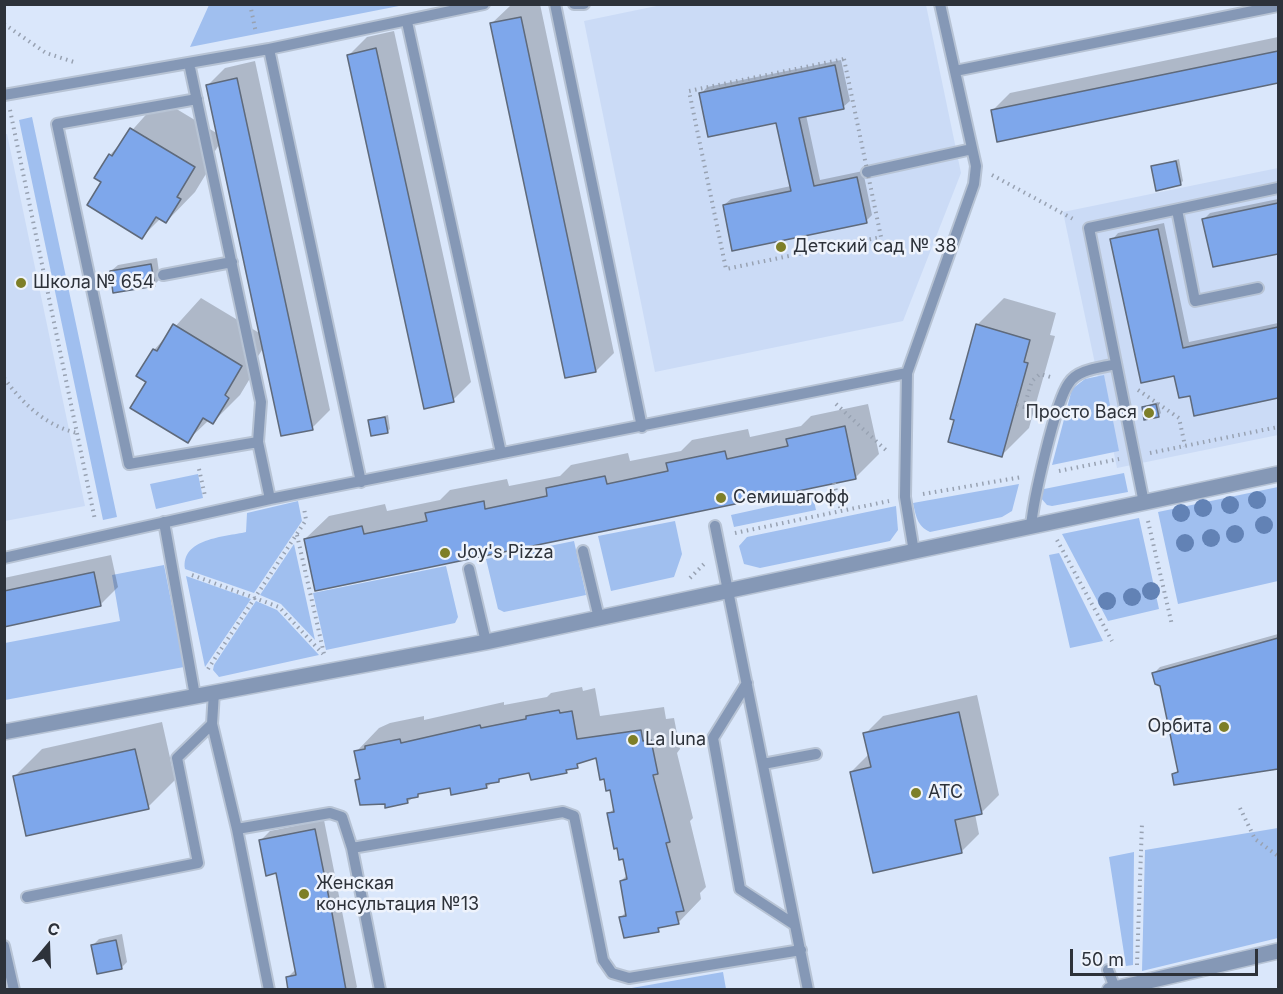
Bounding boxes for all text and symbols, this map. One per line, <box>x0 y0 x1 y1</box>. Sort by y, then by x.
place label: Детский сад № 38 <box>793 236 957 258</box>
marker: Детский сад № 38 <box>774 240 788 254</box>
place label: Школа № 654 <box>33 272 154 294</box>
marker: Школа № 654 <box>14 276 28 290</box>
place label: Просто Вася <box>1025 402 1137 424</box>
marker: Просто Вася <box>1142 406 1156 420</box>
place label: Семишагофф <box>733 487 849 509</box>
marker: Семишагофф <box>714 491 728 505</box>
place label: Joy's Pizza <box>457 542 554 564</box>
marker: Joy's Pizza <box>438 546 452 560</box>
place label: Орбита <box>1147 716 1212 738</box>
marker: Орбита <box>1217 720 1231 734</box>
place label: La luna <box>645 729 706 751</box>
marker: La luna <box>626 733 640 747</box>
place label: АТС <box>928 782 963 804</box>
marker: АТС <box>909 786 923 800</box>
place label: Женская консультация №13 <box>316 873 479 916</box>
marker: Женская консультация №13 <box>297 887 311 901</box>
north arrow <box>18 916 78 976</box>
text: С <box>45 918 63 940</box>
scale bar <box>1073 937 1260 975</box>
text: 50 m <box>1081 949 1124 970</box>

